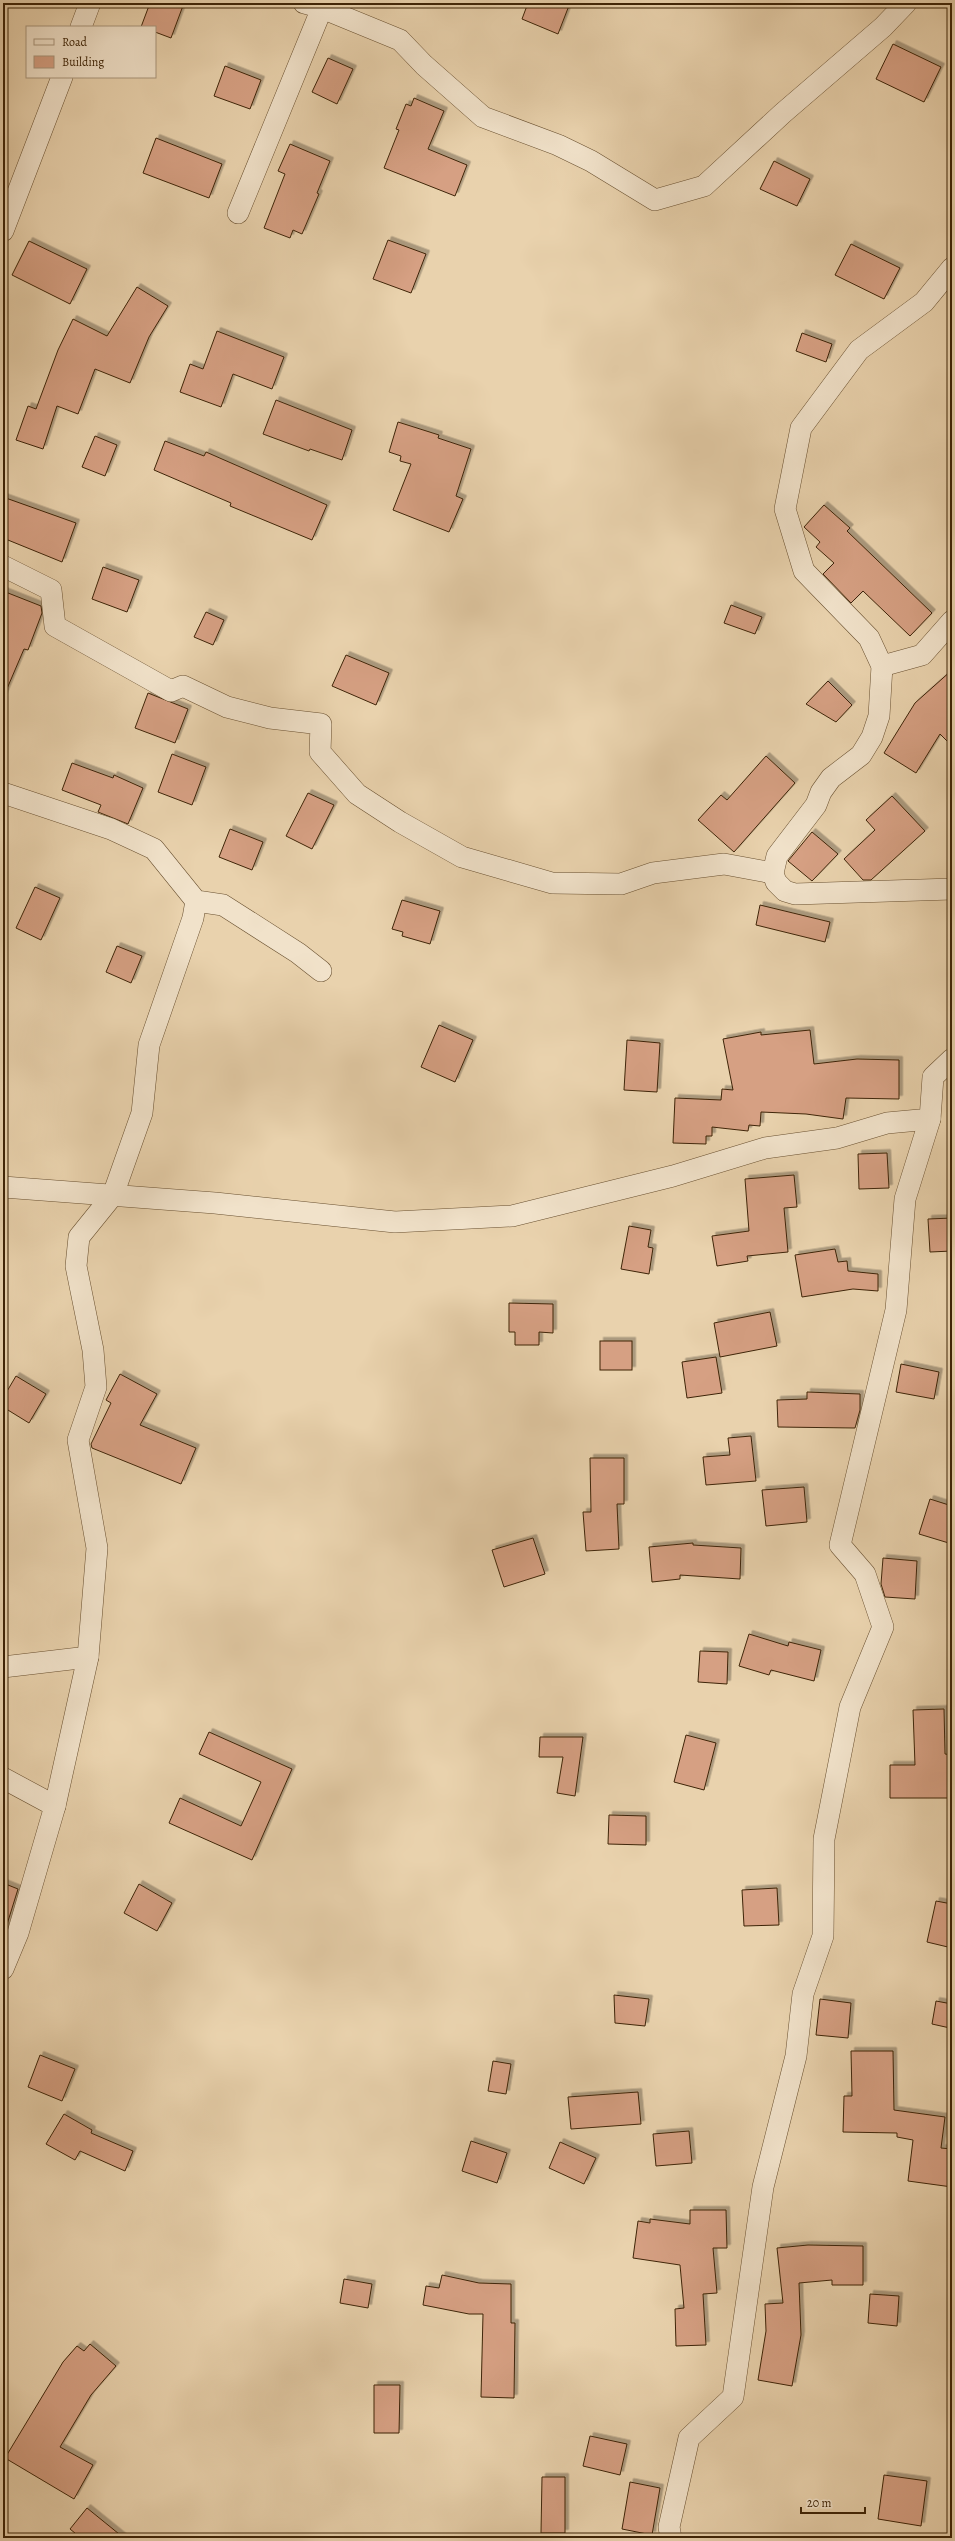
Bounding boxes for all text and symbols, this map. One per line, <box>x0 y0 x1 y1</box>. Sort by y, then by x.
legend <box>26 26 156 78</box>
text: Road <box>62 34 88 50</box>
text: Building <box>62 54 104 70</box>
scale bar <box>801 2489 865 2515</box>
text: 20 m <box>807 2495 831 2511</box>

